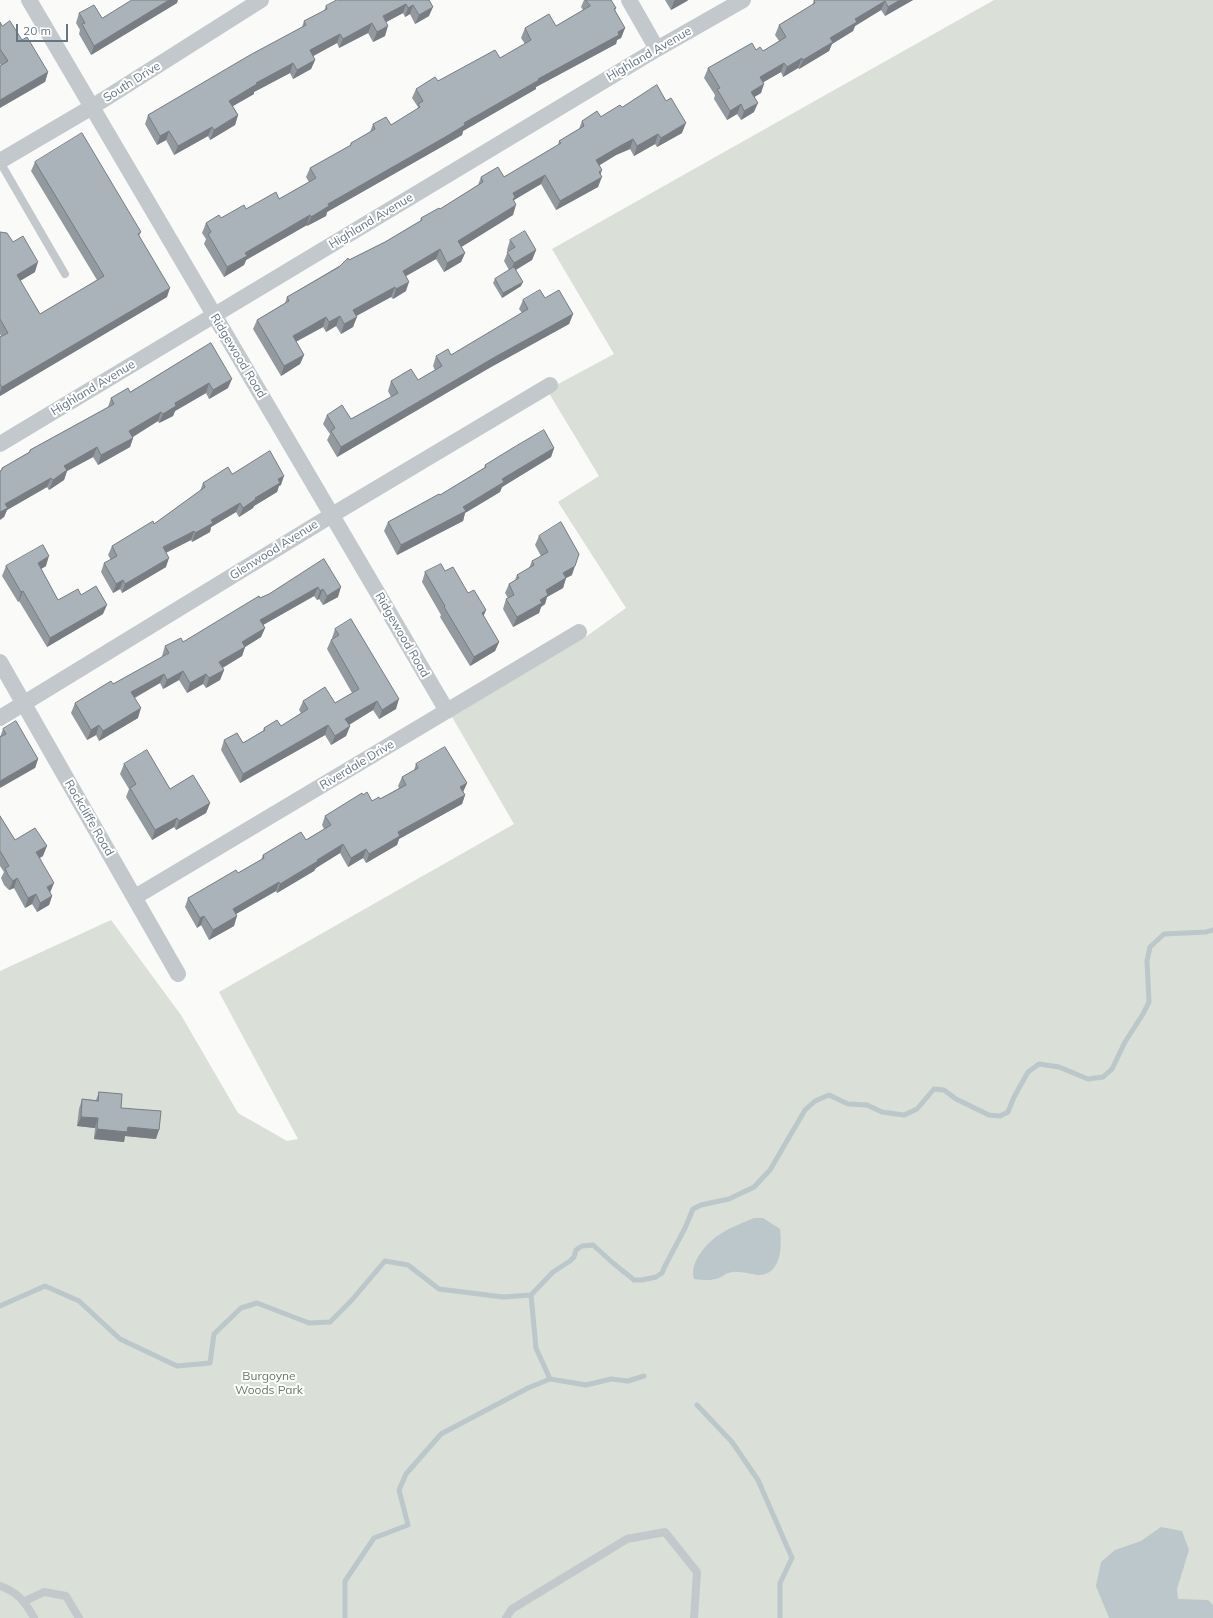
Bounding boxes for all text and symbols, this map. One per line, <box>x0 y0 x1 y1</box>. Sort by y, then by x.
scale bar <box>18 16 70 42</box>
text: 20 m <box>23 23 51 38</box>
street label: Highland Avenue <box>604 24 694 84</box>
street label: South Drive <box>101 59 163 105</box>
street label: Highland Avenue <box>326 190 416 252</box>
street label: Ridgewood Road <box>207 311 269 401</box>
street label: Highland Avenue <box>48 357 138 419</box>
street label: Glenwood Avenue <box>227 517 321 583</box>
street label: Ridgewood Road <box>372 590 432 680</box>
street label: Riverdale Drive <box>317 737 397 793</box>
street label: Rockcliffe Road <box>61 777 117 859</box>
park label: Burgoyne Woods Park <box>235 1369 303 1397</box>

